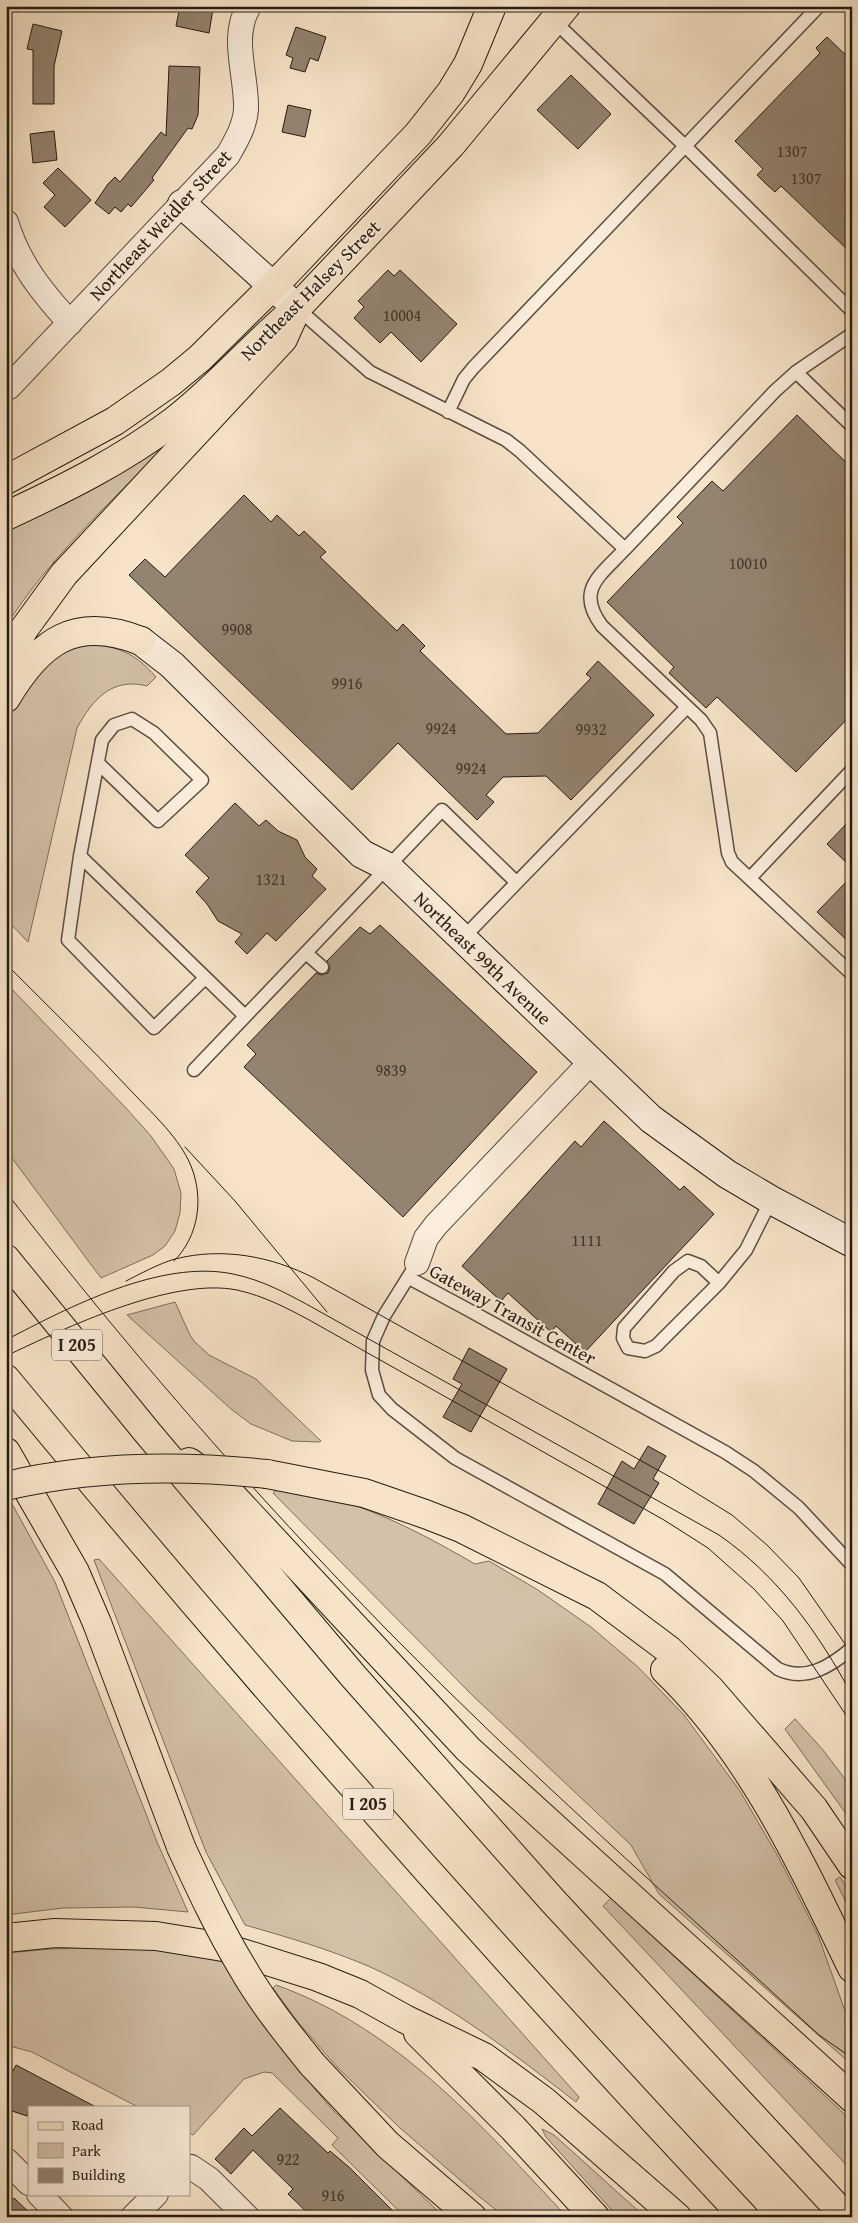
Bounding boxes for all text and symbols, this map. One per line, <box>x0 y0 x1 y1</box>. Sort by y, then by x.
house number: 1307 <box>777 139 808 163</box>
street label: Northeast Weidler Street <box>82 143 238 307</box>
house number: 1307 <box>791 166 822 190</box>
street label: Northeast Halsey Street <box>233 213 387 367</box>
house number: 10004 <box>383 303 422 327</box>
house number: 10010 <box>729 551 768 575</box>
house number: 9908 <box>222 617 253 641</box>
house number: 9916 <box>332 671 363 695</box>
house number: 9924 <box>426 716 457 740</box>
house number: 9932 <box>576 717 606 741</box>
house number: 9924 <box>456 756 487 780</box>
house number: 1321 <box>256 867 286 891</box>
street label: Northeast 99th Avenue <box>408 885 558 1031</box>
house number: 9839 <box>376 1058 407 1082</box>
house number: 1111 <box>572 1228 602 1252</box>
street label: Gateway Transit Center <box>425 1256 602 1372</box>
road number: I 205 <box>52 1330 102 1360</box>
road number: I 205 <box>343 1788 393 1820</box>
legend <box>28 2106 190 2196</box>
text: Road <box>72 2114 103 2135</box>
text: Park <box>72 2140 101 2161</box>
house number: 922 <box>276 2147 300 2171</box>
text: Building <box>72 2164 126 2185</box>
house number: 916 <box>321 2183 345 2207</box>

